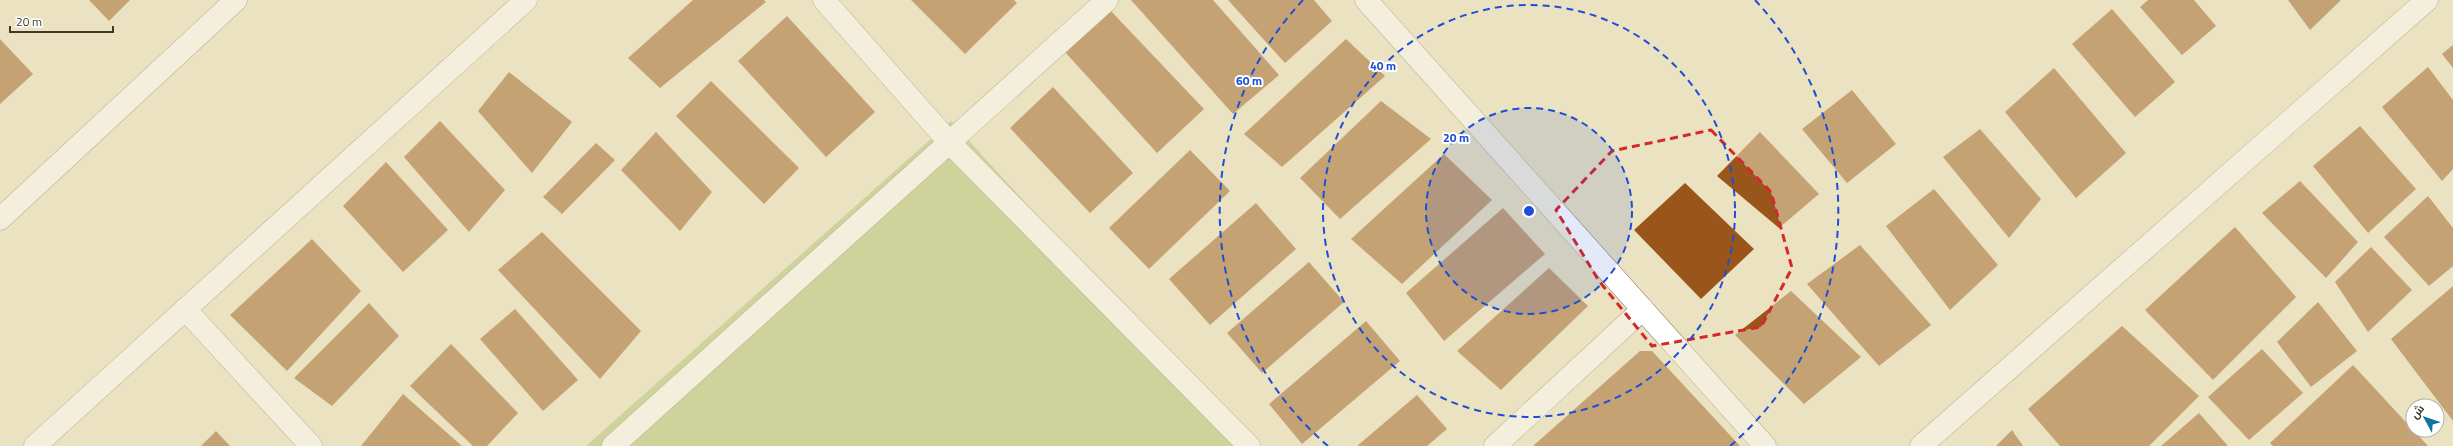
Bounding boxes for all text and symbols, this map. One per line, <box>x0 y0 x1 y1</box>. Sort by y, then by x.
scale bar <box>10 8 113 34</box>
text: 20 m <box>16 12 42 31</box>
text: 40 m <box>1370 56 1396 75</box>
text: 60 m <box>1236 71 1262 90</box>
text: 20 m <box>1443 128 1469 147</box>
centre of rings <box>1522 204 1536 218</box>
north arrow <box>2405 398 2445 438</box>
text: ش <box>2407 401 2428 422</box>

